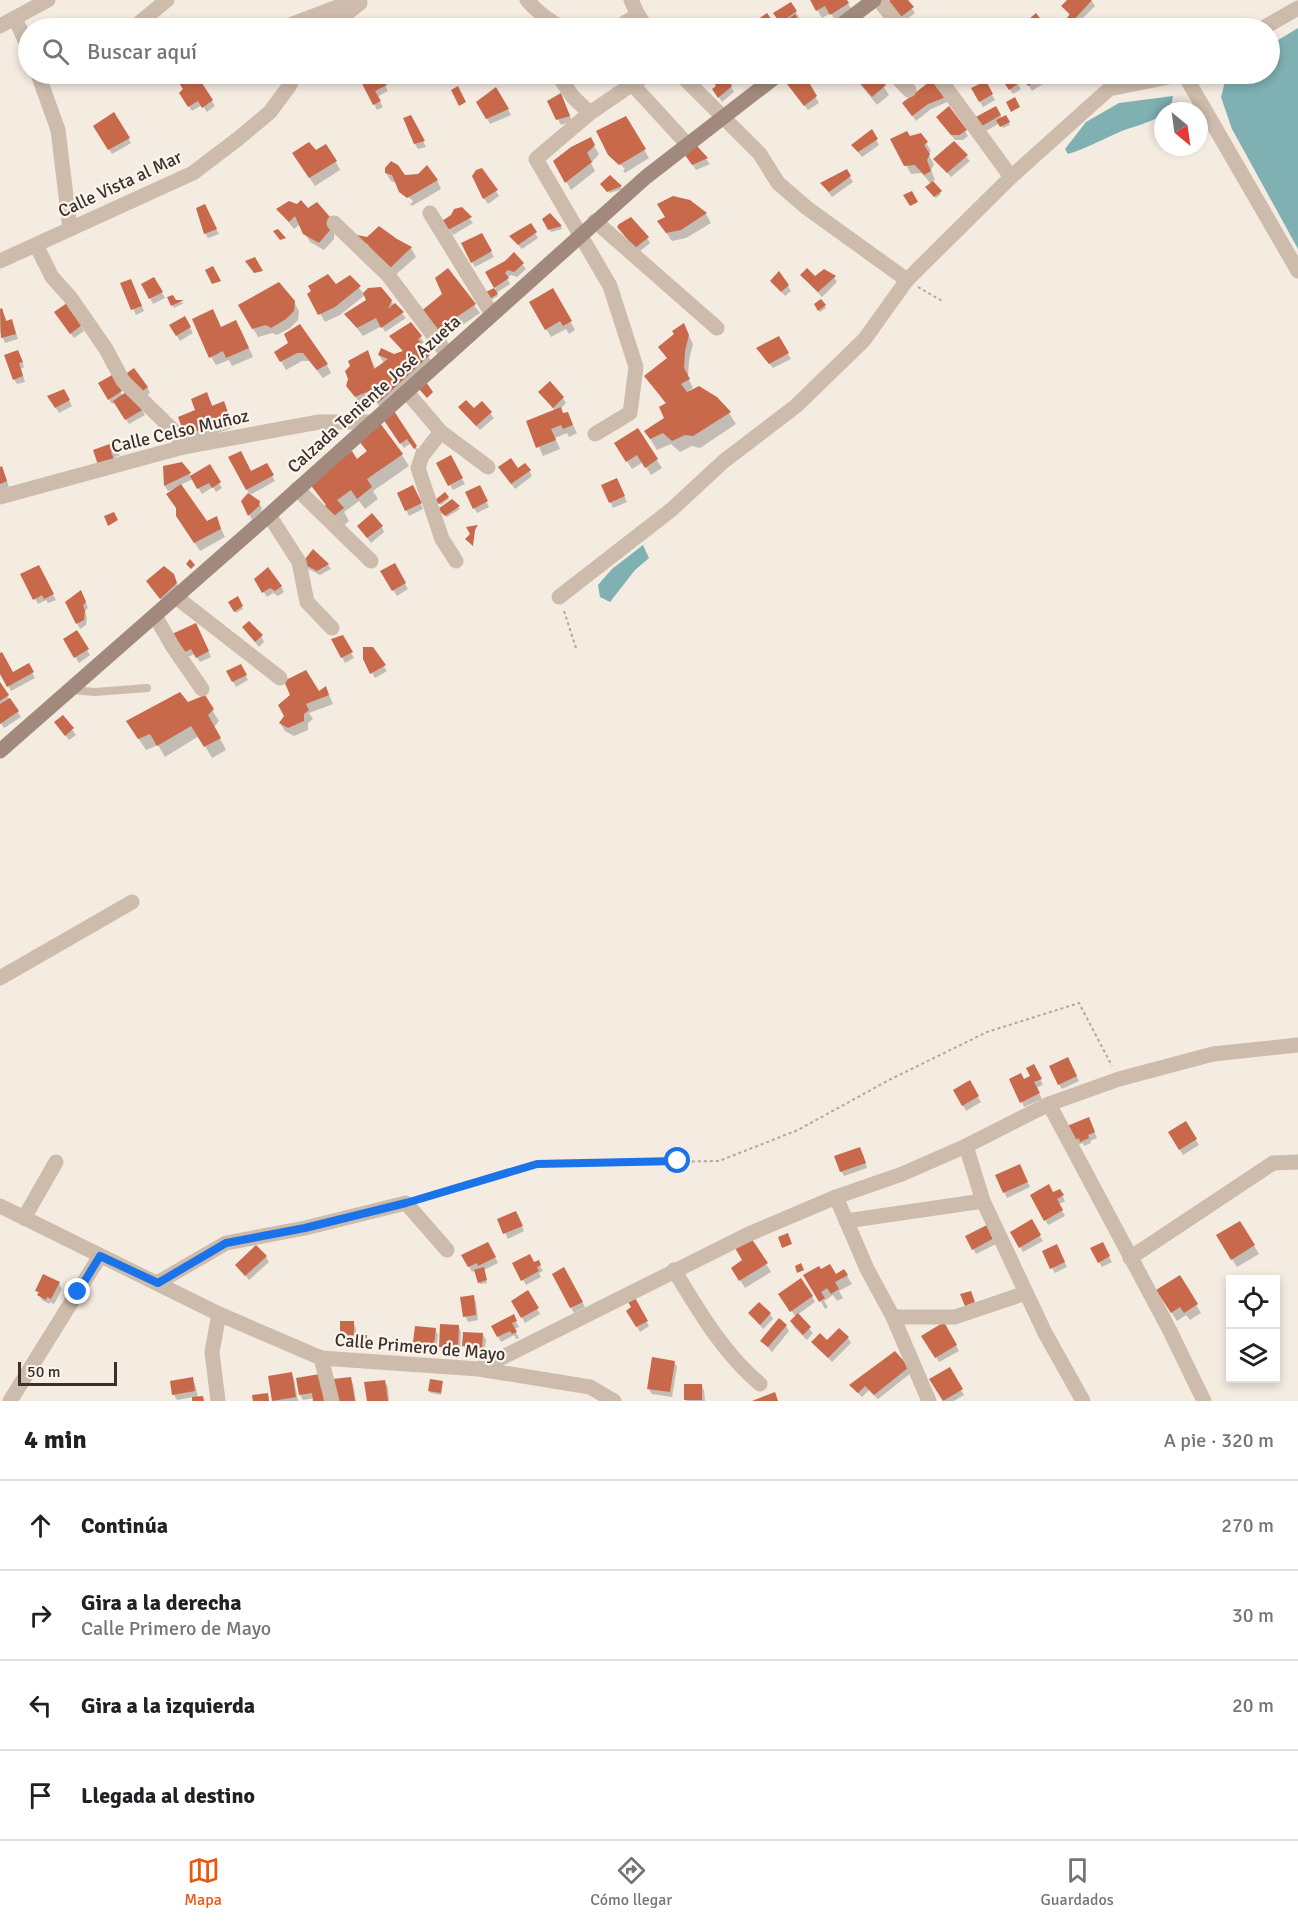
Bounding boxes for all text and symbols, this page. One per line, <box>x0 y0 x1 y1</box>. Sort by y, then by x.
search box <box>18 18 1280 84</box>
icon: search <box>39 35 72 68</box>
text: Buscar aquí <box>87 38 197 65</box>
north arrow <box>1154 102 1208 156</box>
street label: Calle Vista al Mar <box>55 146 186 222</box>
street label: Calzada Teniente José Azueta <box>283 310 465 478</box>
street label: Calle Celso Muñoz <box>109 404 251 458</box>
route start <box>664 1147 690 1173</box>
map controls <box>1226 1275 1280 1383</box>
button: locate <box>1226 1275 1280 1329</box>
route end <box>64 1278 90 1304</box>
street label: Calle Primero de Mayo <box>334 1329 506 1365</box>
button: layers <box>1226 1329 1280 1383</box>
scale bar <box>18 1359 117 1386</box>
text: 50 m <box>27 1362 61 1382</box>
text: 4 min <box>24 1424 87 1456</box>
text: A pie · 320 m <box>1164 1428 1274 1453</box>
icon: ahead <box>24 1509 57 1542</box>
text: Continúa <box>81 1512 168 1539</box>
text: 270 m <box>1221 1513 1274 1538</box>
text: Gira a la derecha <box>81 1589 242 1616</box>
icon: right <box>24 1599 57 1632</box>
text: 30 m <box>1232 1603 1274 1628</box>
text: Calle Primero de Mayo <box>81 1616 271 1641</box>
icon: left <box>24 1689 57 1722</box>
text: Gira a la izquierda <box>81 1692 255 1719</box>
text: 20 m <box>1232 1693 1274 1718</box>
icon: arrive <box>24 1779 57 1812</box>
text: Llegada al destino <box>81 1782 255 1809</box>
tab: Mapa <box>184 1854 222 1910</box>
tab: Cómo llegar <box>590 1854 672 1910</box>
tab: Guardados <box>1041 1854 1114 1910</box>

